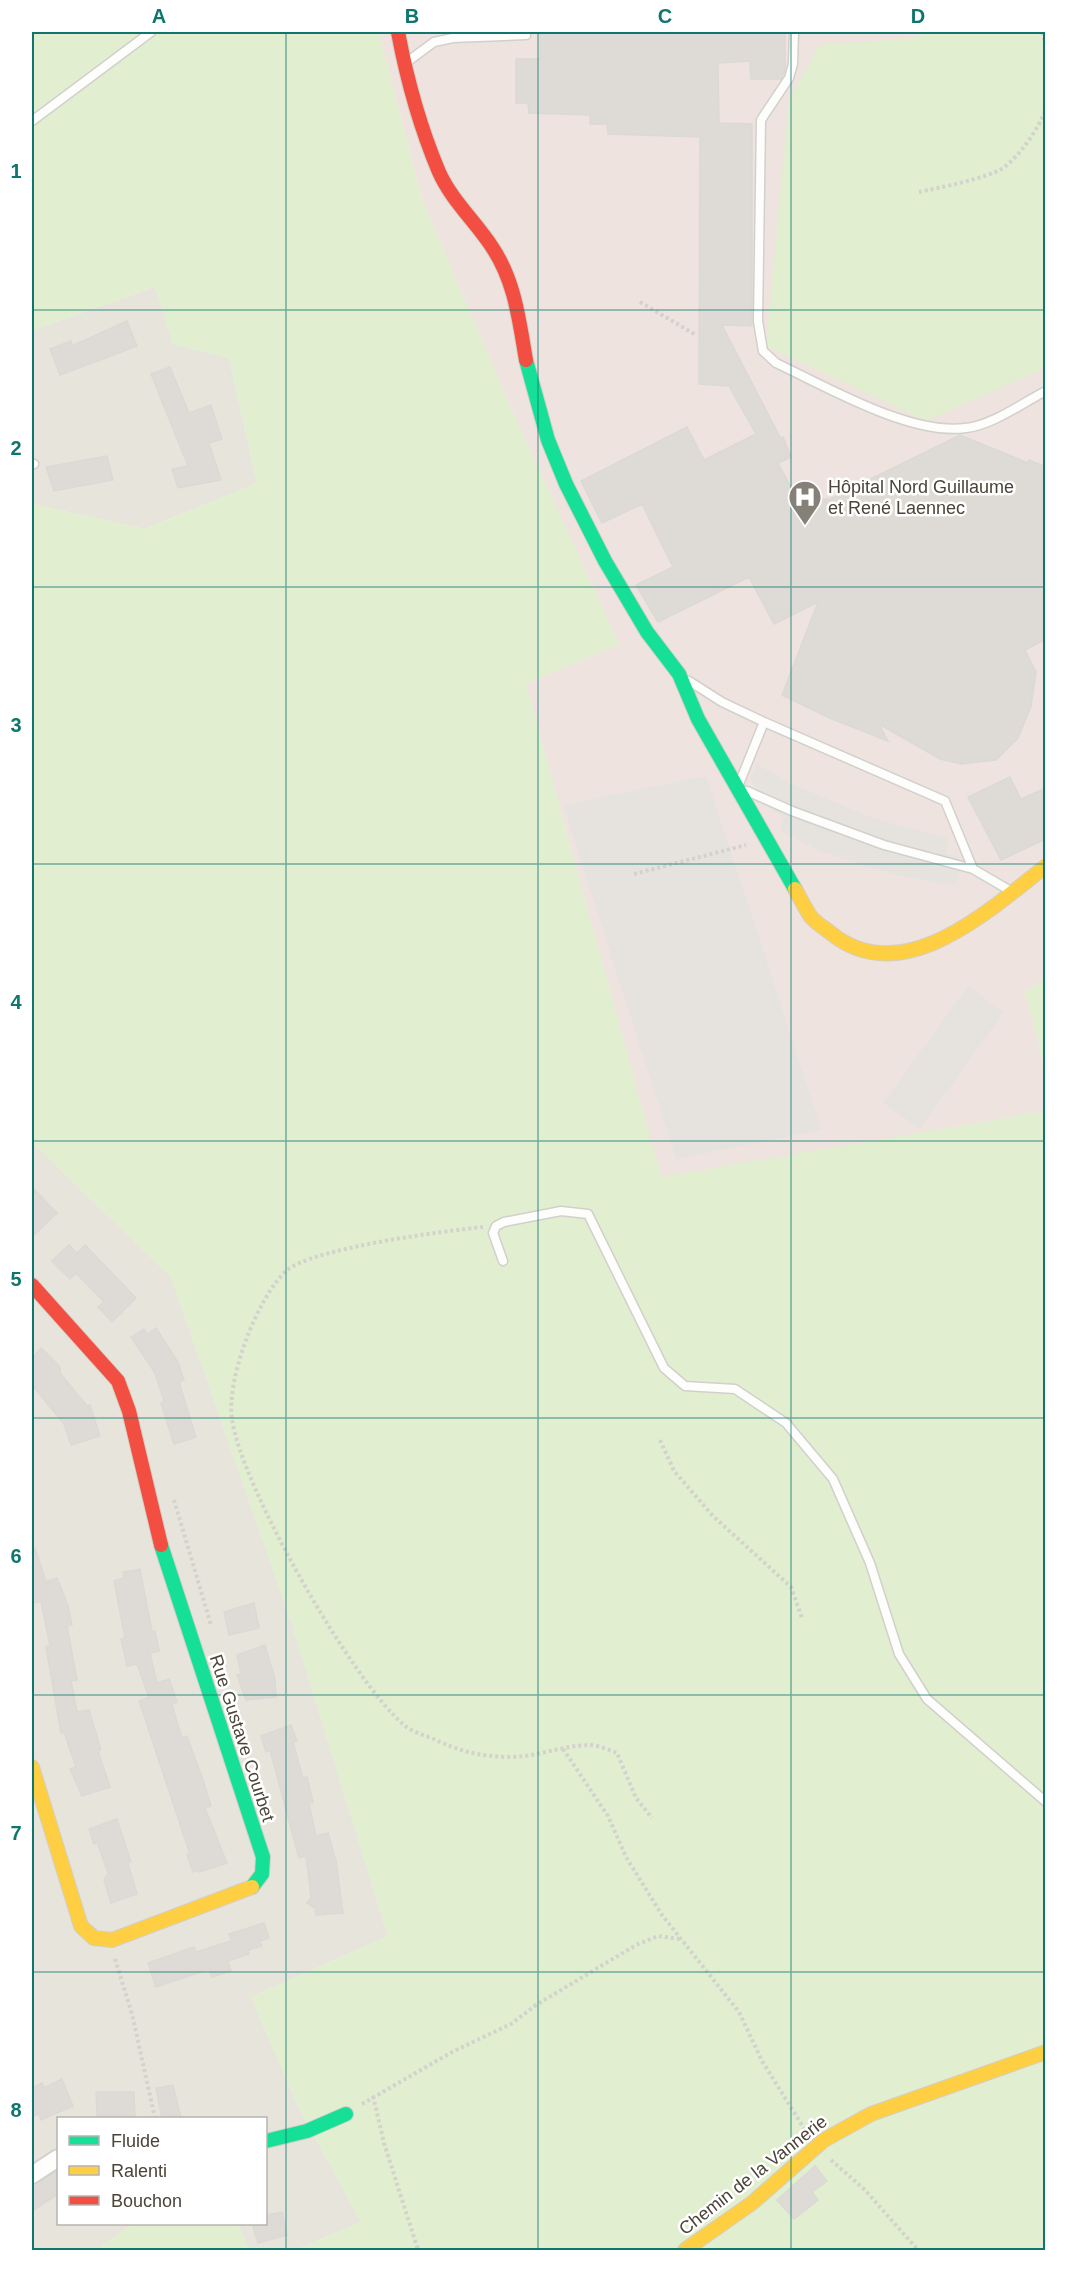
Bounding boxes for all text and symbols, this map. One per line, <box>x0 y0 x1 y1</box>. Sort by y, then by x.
text: A <box>152 5 166 27</box>
text: B <box>405 5 419 27</box>
text: C <box>658 5 672 27</box>
text: D <box>911 5 925 27</box>
text: 1 <box>10 160 22 182</box>
text: 2 <box>10 437 22 459</box>
place label: Hôpital Nord Guillaume et René Laennec <box>828 477 1014 518</box>
hospital icon: Hôpital Nord Guillaume et René Laennec <box>787 479 823 526</box>
text: 3 <box>10 714 22 736</box>
text: 4 <box>10 991 22 1013</box>
text: 5 <box>10 1268 22 1290</box>
text: 6 <box>10 1545 22 1567</box>
street label: Rue Gustave Courbet <box>206 1652 278 1824</box>
text: 7 <box>10 1822 22 1844</box>
text: 8 <box>10 2099 22 2121</box>
street label: Chemin de la Vannerie <box>675 2111 831 2239</box>
legend <box>57 2117 267 2225</box>
text: Fluide <box>111 2131 160 2151</box>
text: Ralenti <box>111 2161 167 2181</box>
text: Bouchon <box>111 2191 182 2211</box>

